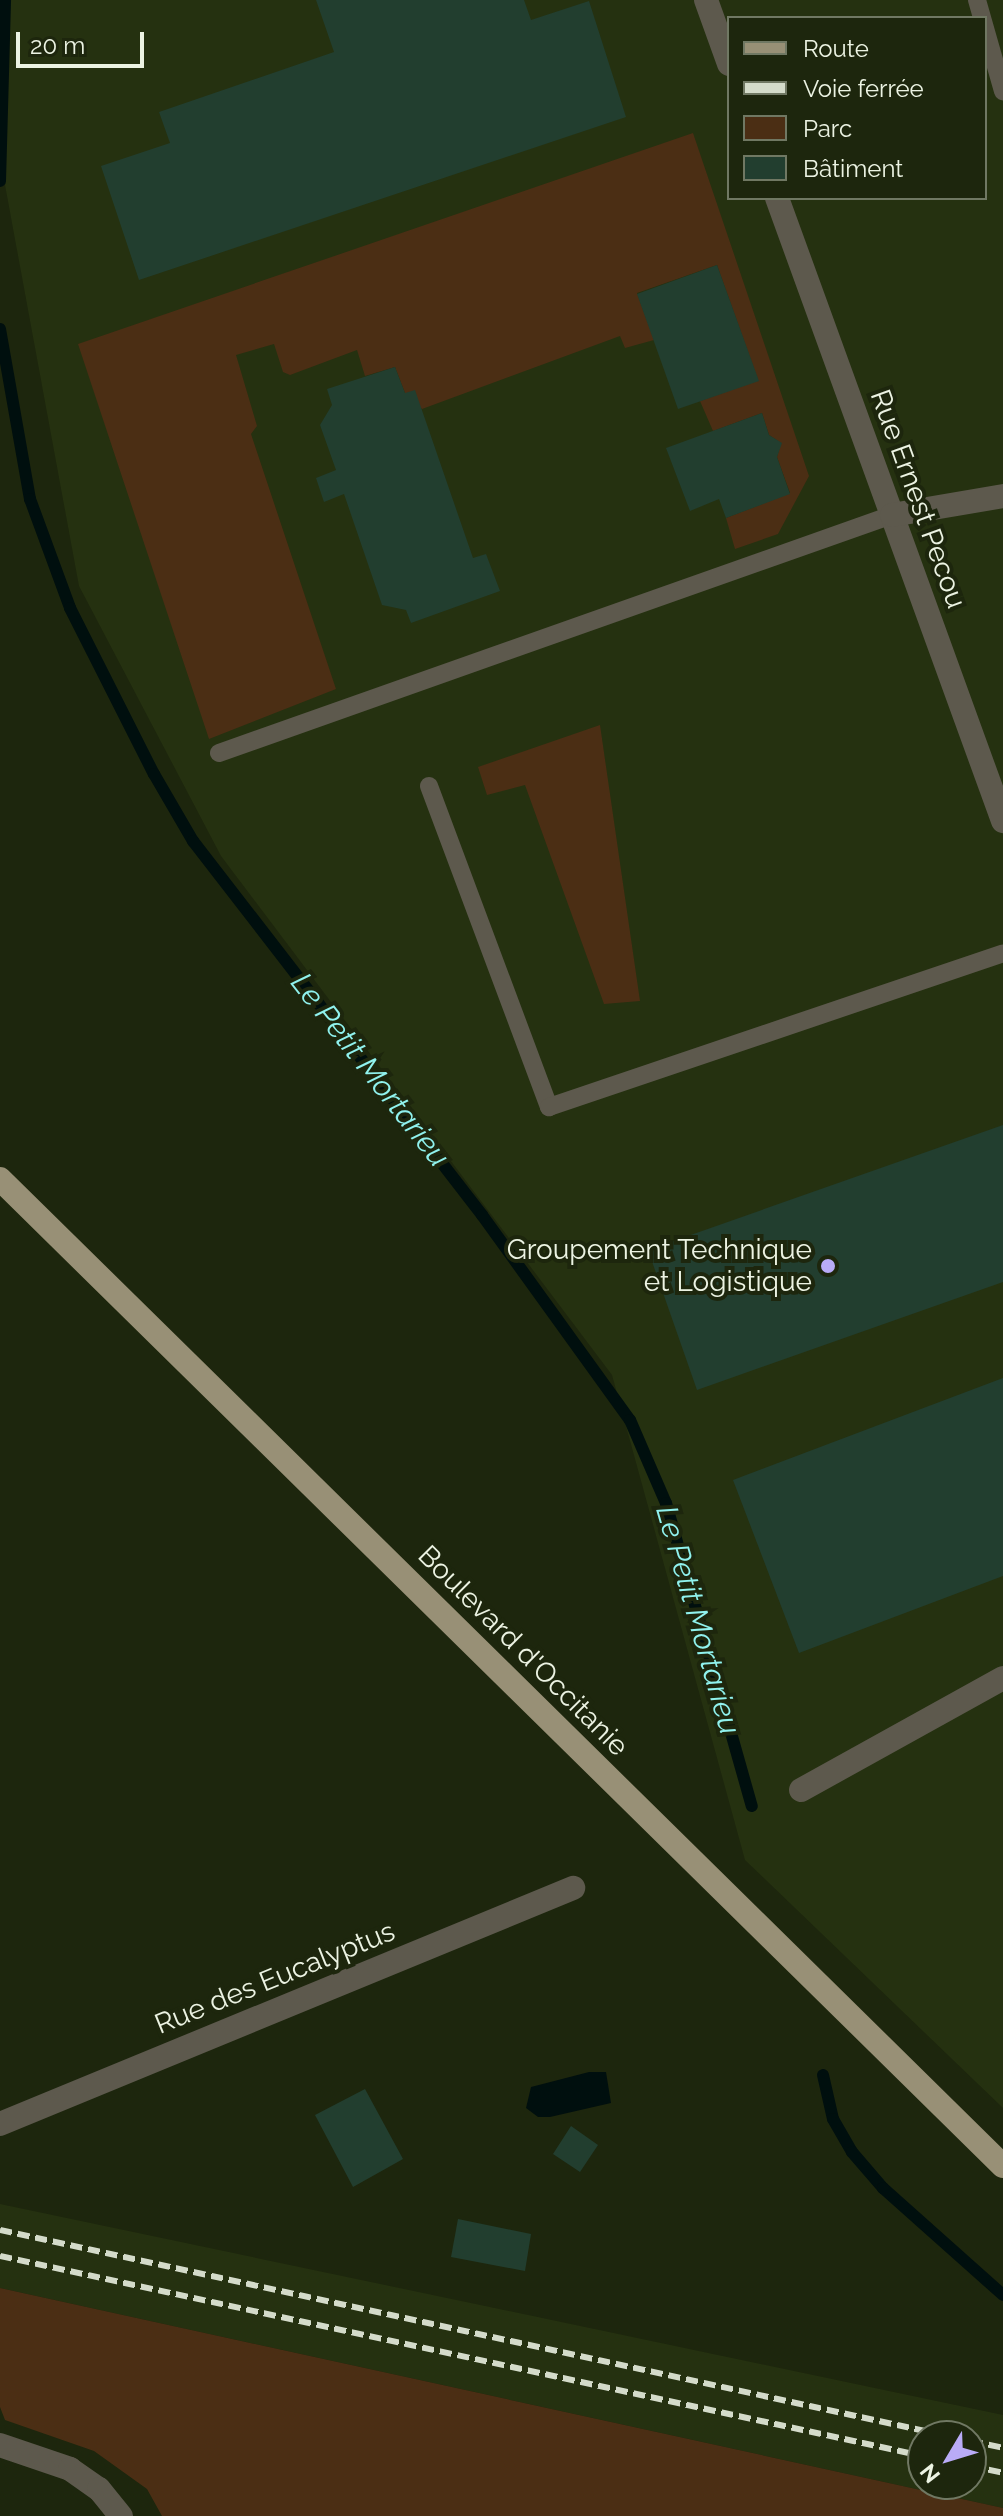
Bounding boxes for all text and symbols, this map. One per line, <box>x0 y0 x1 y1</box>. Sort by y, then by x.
scale bar <box>20 16 148 66</box>
legend <box>727 16 987 200</box>
text: 20 m <box>30 31 85 60</box>
text: Route <box>803 34 869 63</box>
text: Voie ferrée <box>803 74 924 103</box>
text: Parc <box>803 114 852 143</box>
text: Bâtiment <box>803 154 903 183</box>
street label: Rue Ernest Pecou <box>863 385 973 613</box>
water label: Le Petit Mortarieu <box>283 966 457 1174</box>
place label: Groupement Technique et Logistique <box>506 1233 812 1299</box>
marker: Groupement Technique et Logistique <box>819 1257 837 1275</box>
water label: Le Petit Mortarieu <box>648 1502 748 1738</box>
street label: Boulevard d'Occitanie <box>411 1539 635 1763</box>
street label: Rue des Eucalyptus <box>150 1915 400 2041</box>
north arrow <box>907 2420 987 2500</box>
text: N <box>914 2459 945 2488</box>

